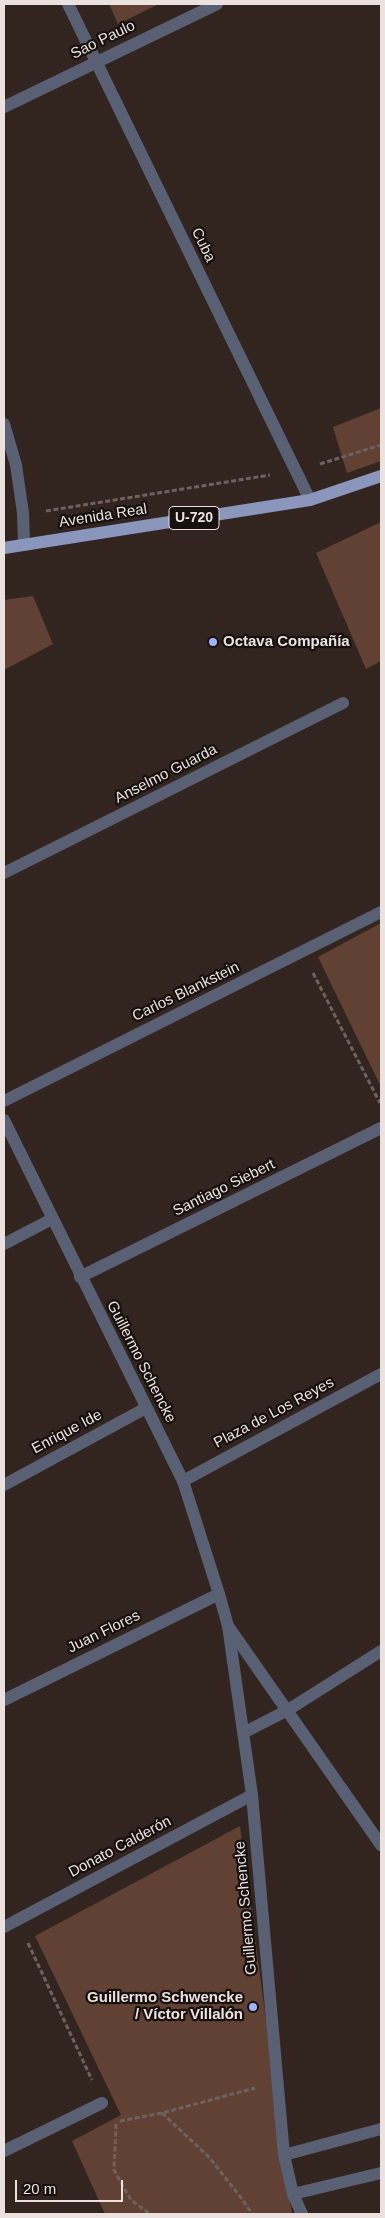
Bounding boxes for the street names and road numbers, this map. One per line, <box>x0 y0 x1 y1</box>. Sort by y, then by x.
street label: Sao Paulo <box>68 17 138 63</box>
street label: Cuba <box>187 225 219 265</box>
street label: Avenida Real <box>58 500 148 532</box>
road number: U-720 <box>169 506 219 530</box>
street label: Anselmo Guarda <box>112 740 220 808</box>
street label: Carlos Blankstein <box>130 958 242 1026</box>
street label: Santiago Siebert <box>170 1156 278 1220</box>
street label: Guillermo Schencke <box>103 1298 179 1426</box>
street label: Plaza de Los Reyes <box>211 1374 337 1452</box>
street label: Enrique Ide <box>29 1406 105 1458</box>
street label: Juan Flores <box>65 1607 143 1657</box>
street label: Donato Calderón <box>66 1812 174 1882</box>
street label: Guillermo Schencke <box>231 1840 261 1976</box>

